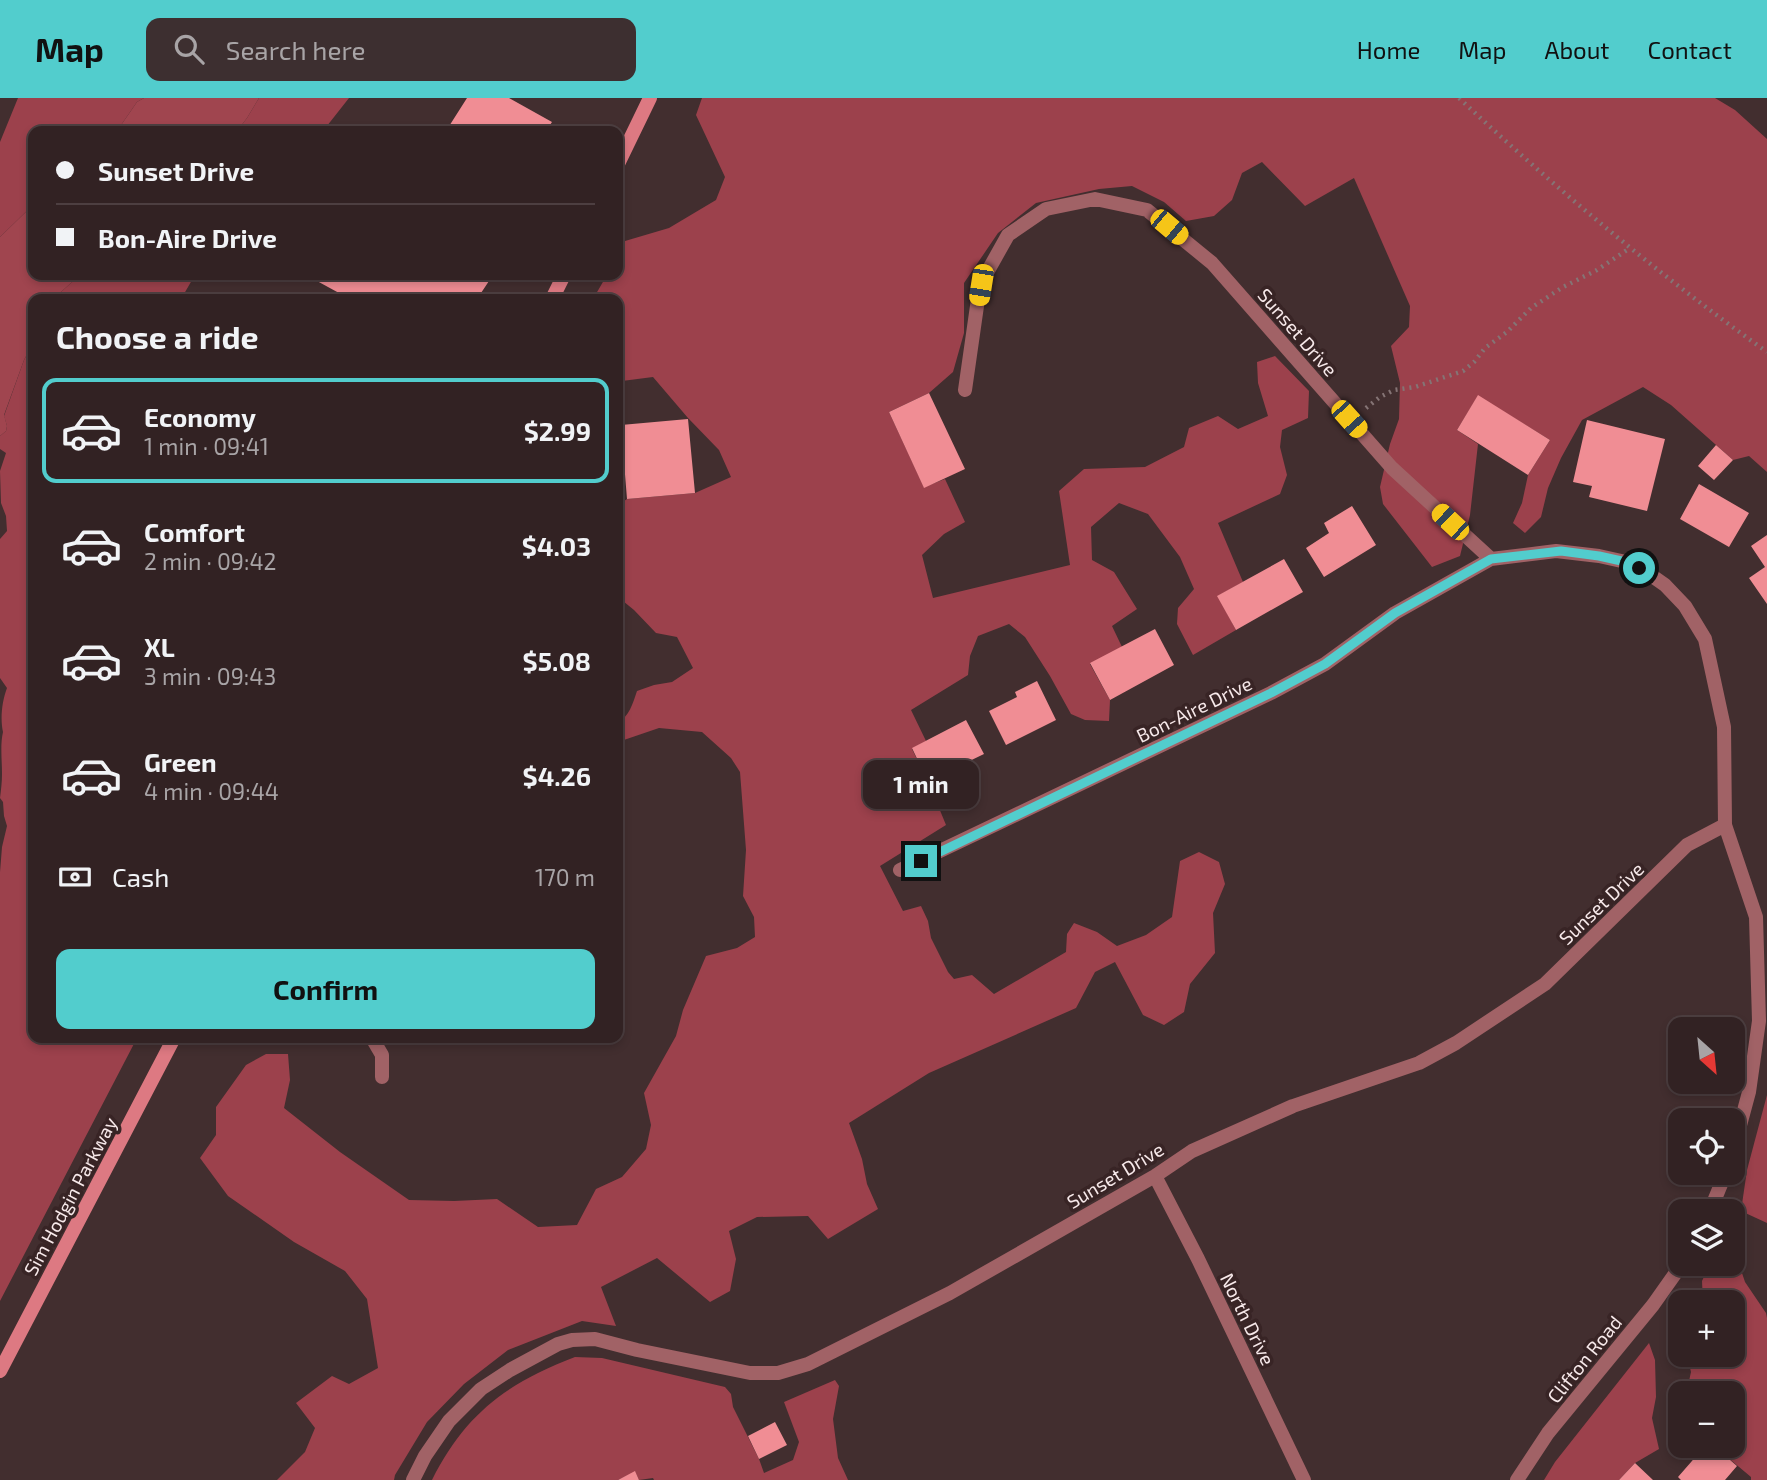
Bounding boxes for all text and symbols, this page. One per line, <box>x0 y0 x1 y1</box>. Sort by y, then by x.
search box <box>146 18 636 81</box>
text: Map <box>35 29 104 69</box>
icon: search <box>170 30 208 68</box>
text: Search here <box>226 34 365 65</box>
text: Home <box>1357 35 1420 64</box>
text: Map <box>1458 35 1506 64</box>
text: About <box>1544 35 1610 64</box>
text: Contact <box>1648 35 1732 64</box>
text: Sunset Drive <box>98 155 254 186</box>
car <box>1147 205 1192 249</box>
text: Bon-Aire Drive <box>98 222 277 253</box>
car <box>968 263 995 307</box>
street label: Sunset Drive <box>1254 283 1342 381</box>
text: Choose a ride <box>56 317 259 355</box>
car <box>1328 396 1371 442</box>
icon: car <box>60 399 123 462</box>
text: Economy <box>144 401 256 432</box>
text: $2.99 <box>524 415 591 446</box>
text: 1 min · 09:41 <box>144 432 269 460</box>
car <box>1428 500 1473 544</box>
icon: car <box>60 514 123 577</box>
text: Comfort <box>144 516 245 547</box>
text: $4.03 <box>522 530 591 561</box>
text: 2 min · 09:42 <box>144 547 276 575</box>
route start <box>1623 552 1655 584</box>
icon: car <box>60 629 123 692</box>
text: XL <box>144 631 175 662</box>
text: $5.08 <box>523 645 591 676</box>
text: 3 min · 09:43 <box>144 662 276 690</box>
street label: Bon-Aire Drive <box>1133 671 1255 747</box>
icon: car <box>60 744 123 807</box>
text: Green <box>144 746 217 777</box>
text: $4.26 <box>523 760 591 791</box>
callout: 1 min <box>863 760 979 808</box>
text: 1 min <box>893 770 949 798</box>
text: 4 min · 09:44 <box>144 777 279 805</box>
route end <box>905 845 937 877</box>
street label: Sunset Drive <box>1554 857 1648 949</box>
icon: cash <box>56 858 94 896</box>
text: Cash <box>112 861 169 892</box>
text: 170 m <box>535 863 595 891</box>
button: Confirm <box>56 949 595 1029</box>
north arrow <box>1668 1017 1745 1094</box>
map controls <box>1668 1017 1745 1458</box>
button: locate <box>1668 1108 1745 1185</box>
street label: Sim Hodgin Parkway <box>18 1113 122 1279</box>
street label: Sunset Drive <box>1062 1137 1168 1213</box>
button: layers <box>1668 1199 1745 1276</box>
street label: North Drive <box>1216 1269 1280 1369</box>
button: + <box>1668 1290 1745 1367</box>
street label: Clifton Road <box>1542 1311 1626 1407</box>
button: − <box>1668 1381 1745 1458</box>

